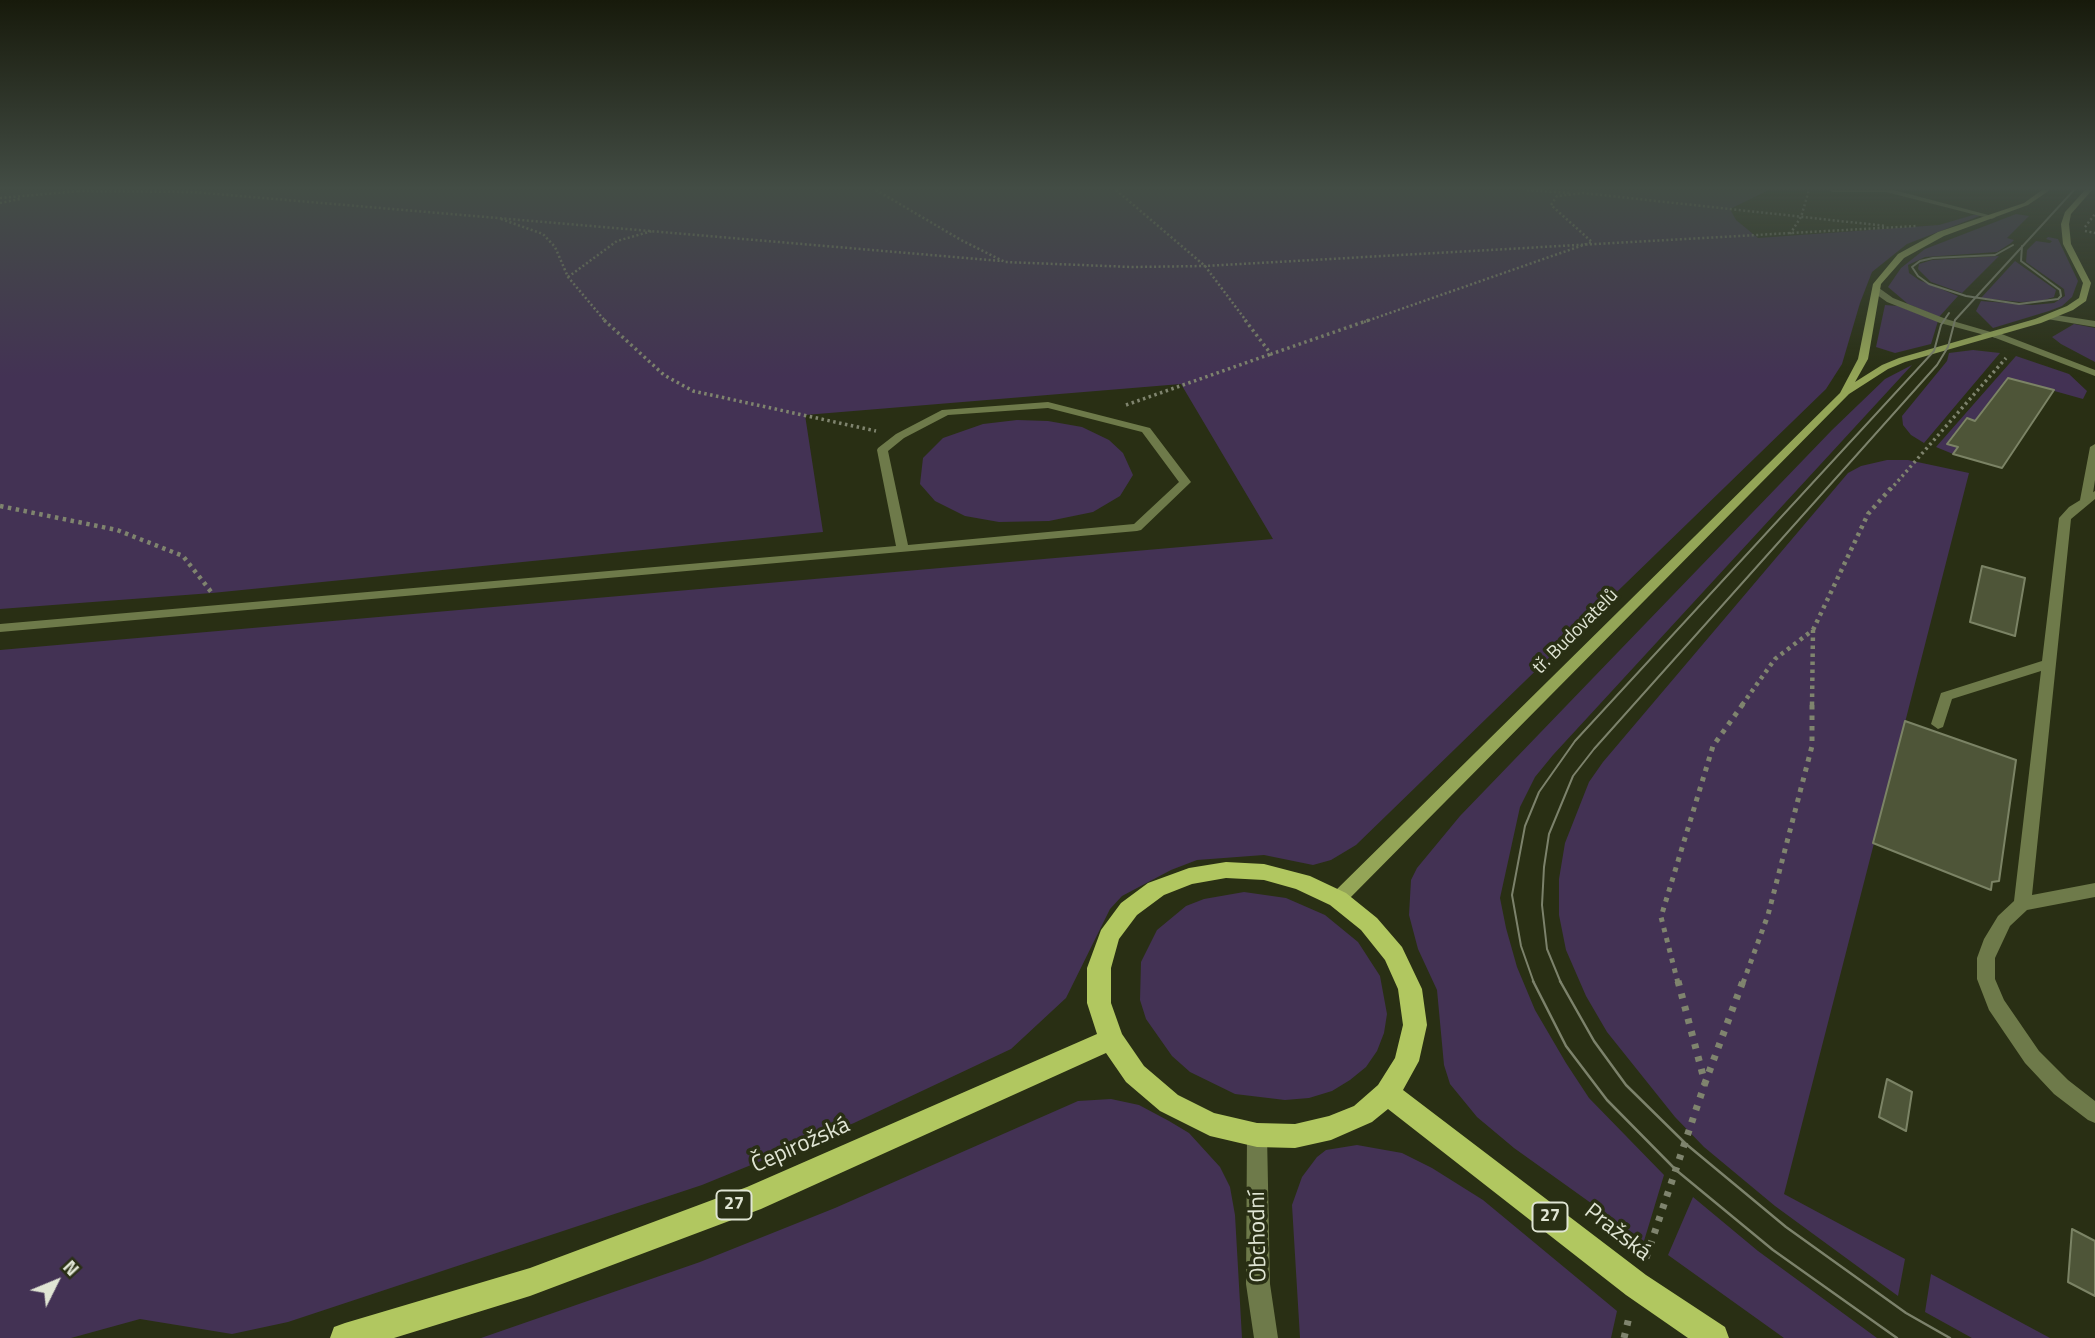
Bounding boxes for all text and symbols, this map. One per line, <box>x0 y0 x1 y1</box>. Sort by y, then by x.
street label: tř. Budovatelů <box>1529 585 1623 679</box>
street label: Čepirožská <box>748 1112 854 1180</box>
road number: 27 <box>716 1190 752 1220</box>
street label: Obchodní <box>1244 1191 1274 1283</box>
street label: Pražská <box>1578 1198 1656 1268</box>
road number: 27 <box>1532 1202 1568 1232</box>
north arrow <box>21 1247 91 1317</box>
text: N <box>57 1253 87 1282</box>

